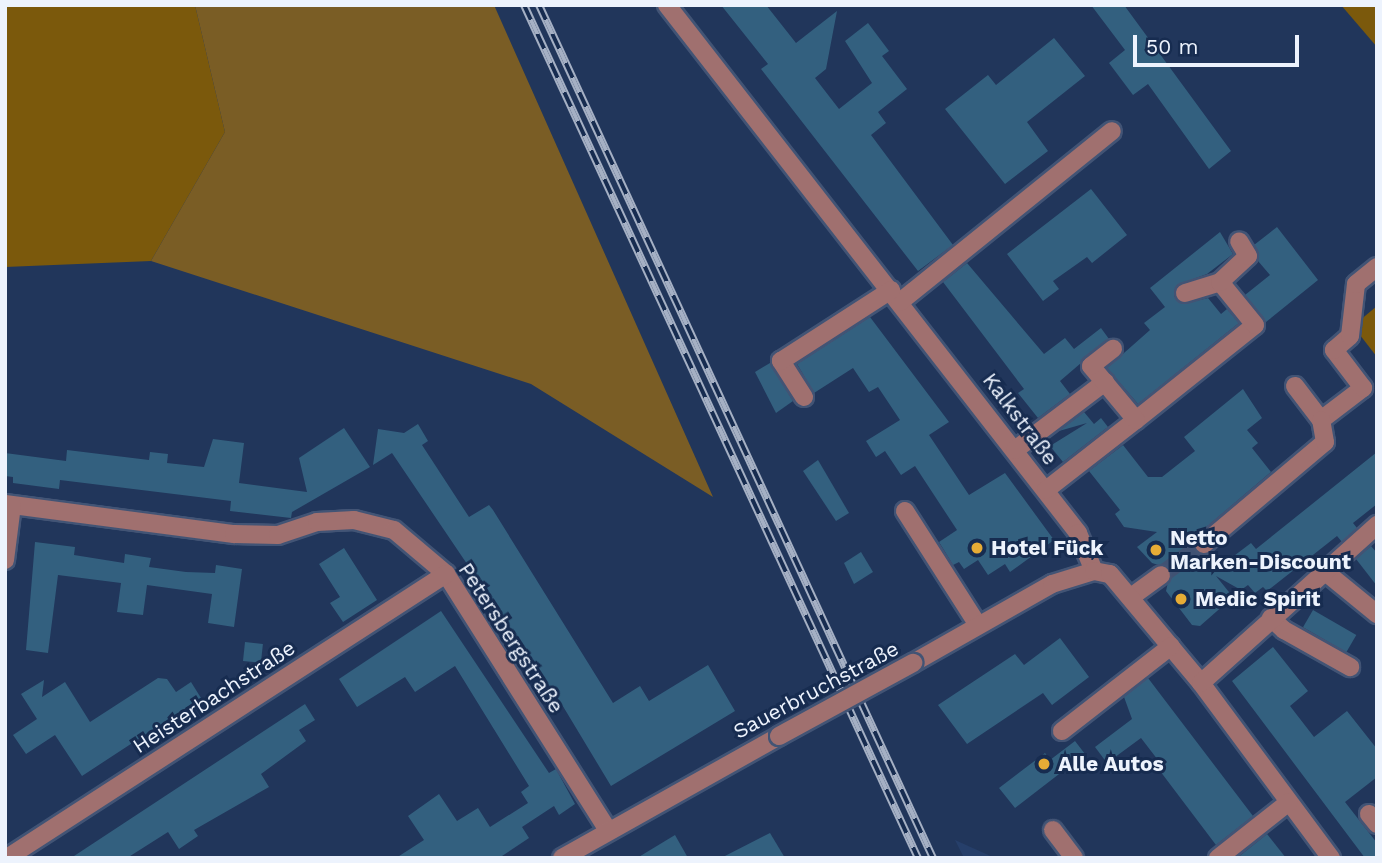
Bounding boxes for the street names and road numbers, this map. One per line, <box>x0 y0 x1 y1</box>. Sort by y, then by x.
street label: Kalkstraße <box>977 368 1063 470</box>
street label: Petersbergstraße <box>453 558 569 718</box>
street label: Heisterbachstraße <box>128 635 300 759</box>
street label: Sauerbruchstraße <box>729 636 903 744</box>

